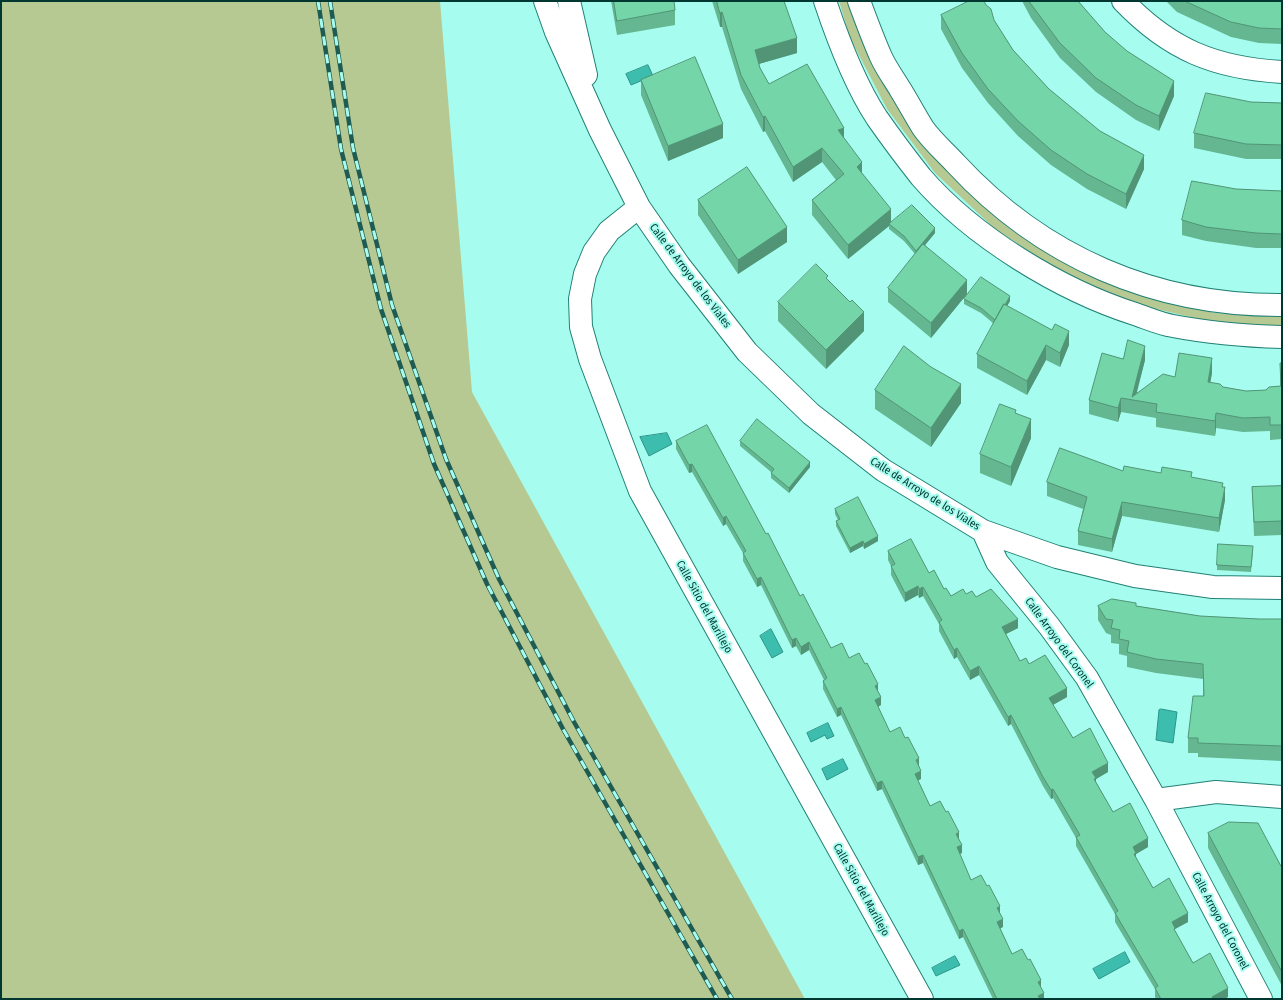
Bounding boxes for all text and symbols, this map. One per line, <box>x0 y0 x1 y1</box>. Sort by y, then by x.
street label: Calle de Arroyo de los Viales <box>647 221 733 331</box>
street label: Calle de Arroyo de los Viales <box>868 455 982 533</box>
street label: Calle Sitio del Marillejo <box>673 558 735 656</box>
street label: Calle Arroyo del Coronel <box>1022 595 1096 691</box>
street label: Calle Sitio del Marillejo <box>830 841 892 939</box>
street label: Calle Arroyo del Coronel <box>1189 870 1251 972</box>

